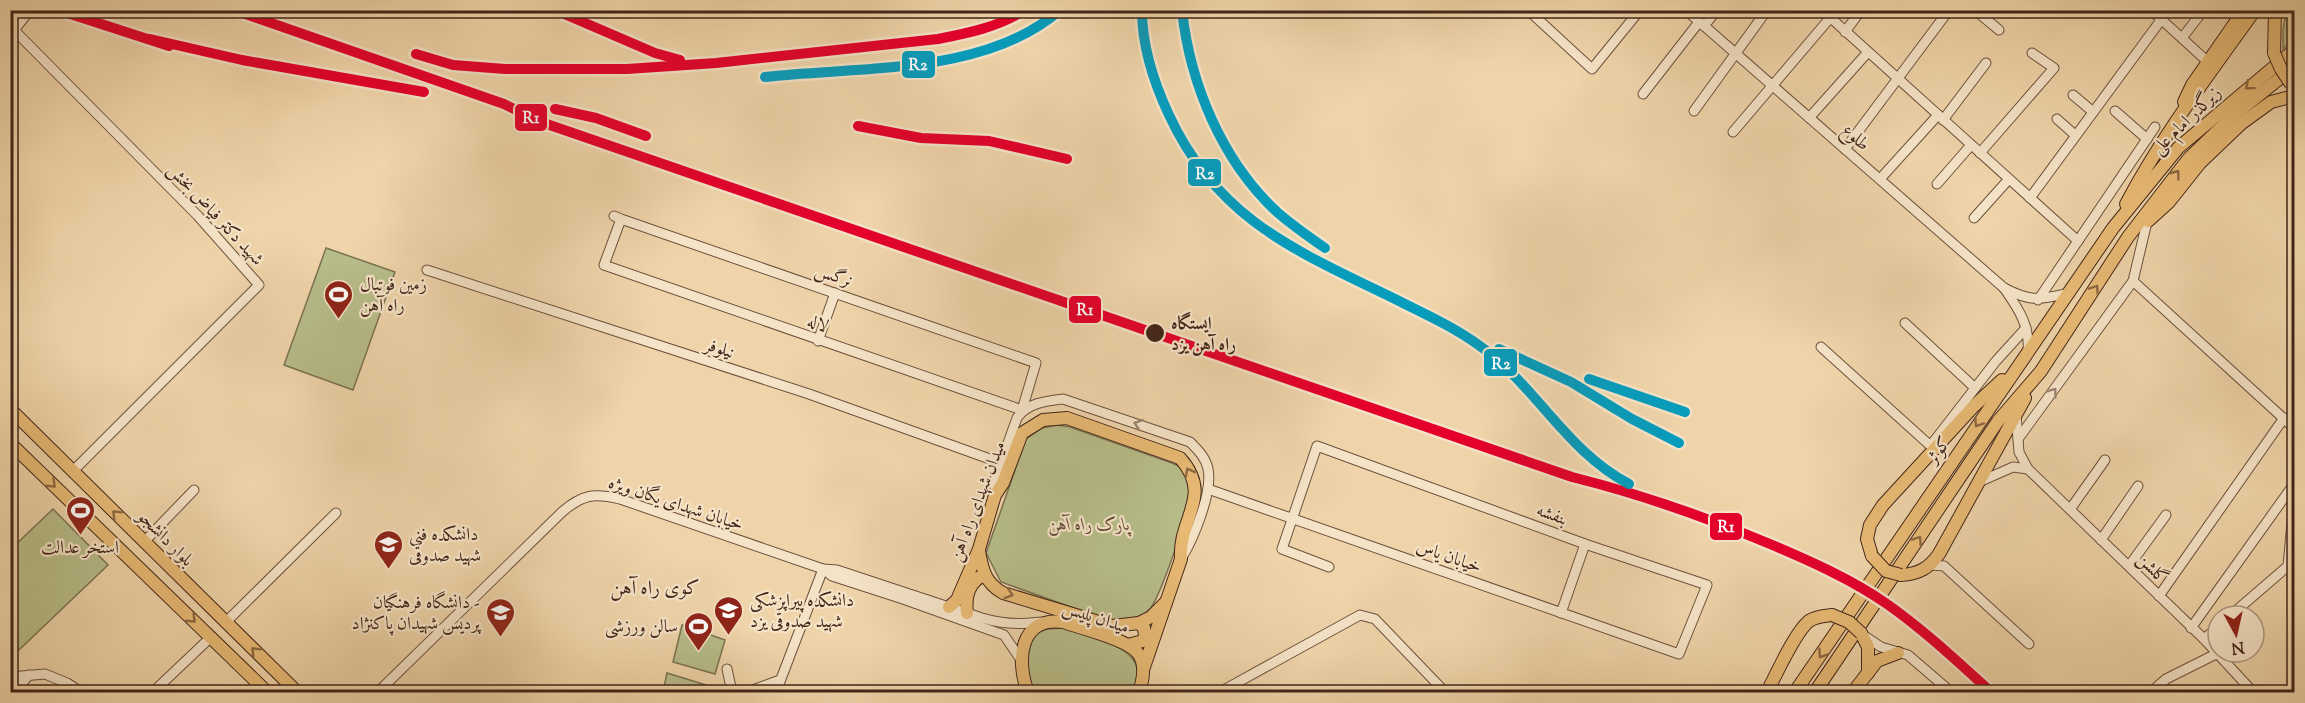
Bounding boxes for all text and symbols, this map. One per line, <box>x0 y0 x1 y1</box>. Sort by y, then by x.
line badge: R2 <box>901 50 936 79</box>
text: R2 <box>909 55 928 78</box>
one-way arrow <box>2245 79 2256 90</box>
street label: زیرگذر امام علی <box>2145 80 2229 162</box>
line badge: R1 <box>514 103 548 132</box>
text: R1 <box>523 108 540 131</box>
street label: طلوع <box>1835 119 1875 158</box>
street label: شهید دکتر فیاض بخش <box>160 158 269 272</box>
line badge: R2 <box>1187 158 1222 187</box>
text: R2 <box>1196 164 1215 187</box>
one-way arrow <box>2169 170 2180 181</box>
street label: نرگس <box>811 258 856 295</box>
place label: زمین فوتبال راه آهن <box>360 273 427 320</box>
sports icon: زمین فوتبال راه آهن <box>323 278 355 320</box>
one-way arrow <box>2088 285 2099 296</box>
line badge: R1 <box>1068 295 1102 324</box>
text: R1 <box>1077 300 1094 323</box>
street label: لاله <box>803 309 832 341</box>
place label: ایستگاه راه آهن یزد <box>1171 311 1236 359</box>
marker: ایستگاه راه آهن یزد <box>1144 322 1166 344</box>
street label: نیلوفر <box>699 332 738 367</box>
line badge: R2 <box>1483 348 1518 377</box>
text: R2 <box>1492 354 1511 377</box>
one-way arrow <box>2045 388 2056 399</box>
one-way arrow <box>1974 416 1985 427</box>
one-way arrow <box>1133 419 1144 432</box>
street label: کوثر <box>1920 432 1959 472</box>
street label: میدان شهدای راه آهن <box>944 438 1014 566</box>
one-way arrow <box>1185 467 1197 478</box>
street label: خیابان شهدای یگان ویژه <box>604 470 747 539</box>
one-way arrow <box>45 476 56 487</box>
sports icon: استخر عدالت <box>64 494 96 536</box>
street label: بنفشه <box>1532 498 1570 533</box>
street label: بلوار دانشجو <box>129 504 199 574</box>
one-way arrow <box>113 511 124 522</box>
line badge: R1 <box>1709 512 1743 541</box>
park label: پارک راه آهن <box>1048 513 1132 539</box>
text: R1 <box>1718 517 1735 540</box>
place label: دانشکده فنی شهید صدوقی <box>409 523 481 570</box>
school or university icon: دانشکده فنی شهید صدوقی <box>372 528 404 570</box>
street label: خیابان یاس <box>1412 535 1484 581</box>
one-way arrow <box>1911 535 1922 546</box>
place label: استخر عدالت <box>41 536 119 562</box>
street label: گلشن <box>2130 548 2173 591</box>
district label: کوی راه آهن <box>610 575 700 604</box>
one-way arrow <box>1003 587 1014 599</box>
place label: دانشکده پیراپزشکی شهید صدوقی یزد <box>750 589 854 636</box>
place label: دانشگاه فرهنگیان - پردیس شهیدان پاکنژاد <box>352 590 482 638</box>
school or university icon: دانشکده پیراپزشکی شهید صدوقی یزد <box>713 594 745 636</box>
school or university icon: دانشگاه فرهنگیان - پردیس شهیدان پاکنژاد <box>485 596 517 638</box>
street label: میدان پلیس <box>1059 596 1132 642</box>
north arrow <box>2206 604 2266 664</box>
sports icon: سالن ورزشی <box>683 610 715 652</box>
one-way arrow <box>185 612 196 623</box>
place label: سالن ورزشی <box>605 615 678 641</box>
text: N <box>2230 634 2246 659</box>
one-way arrow <box>1818 647 1829 658</box>
one-way arrow <box>251 648 262 658</box>

